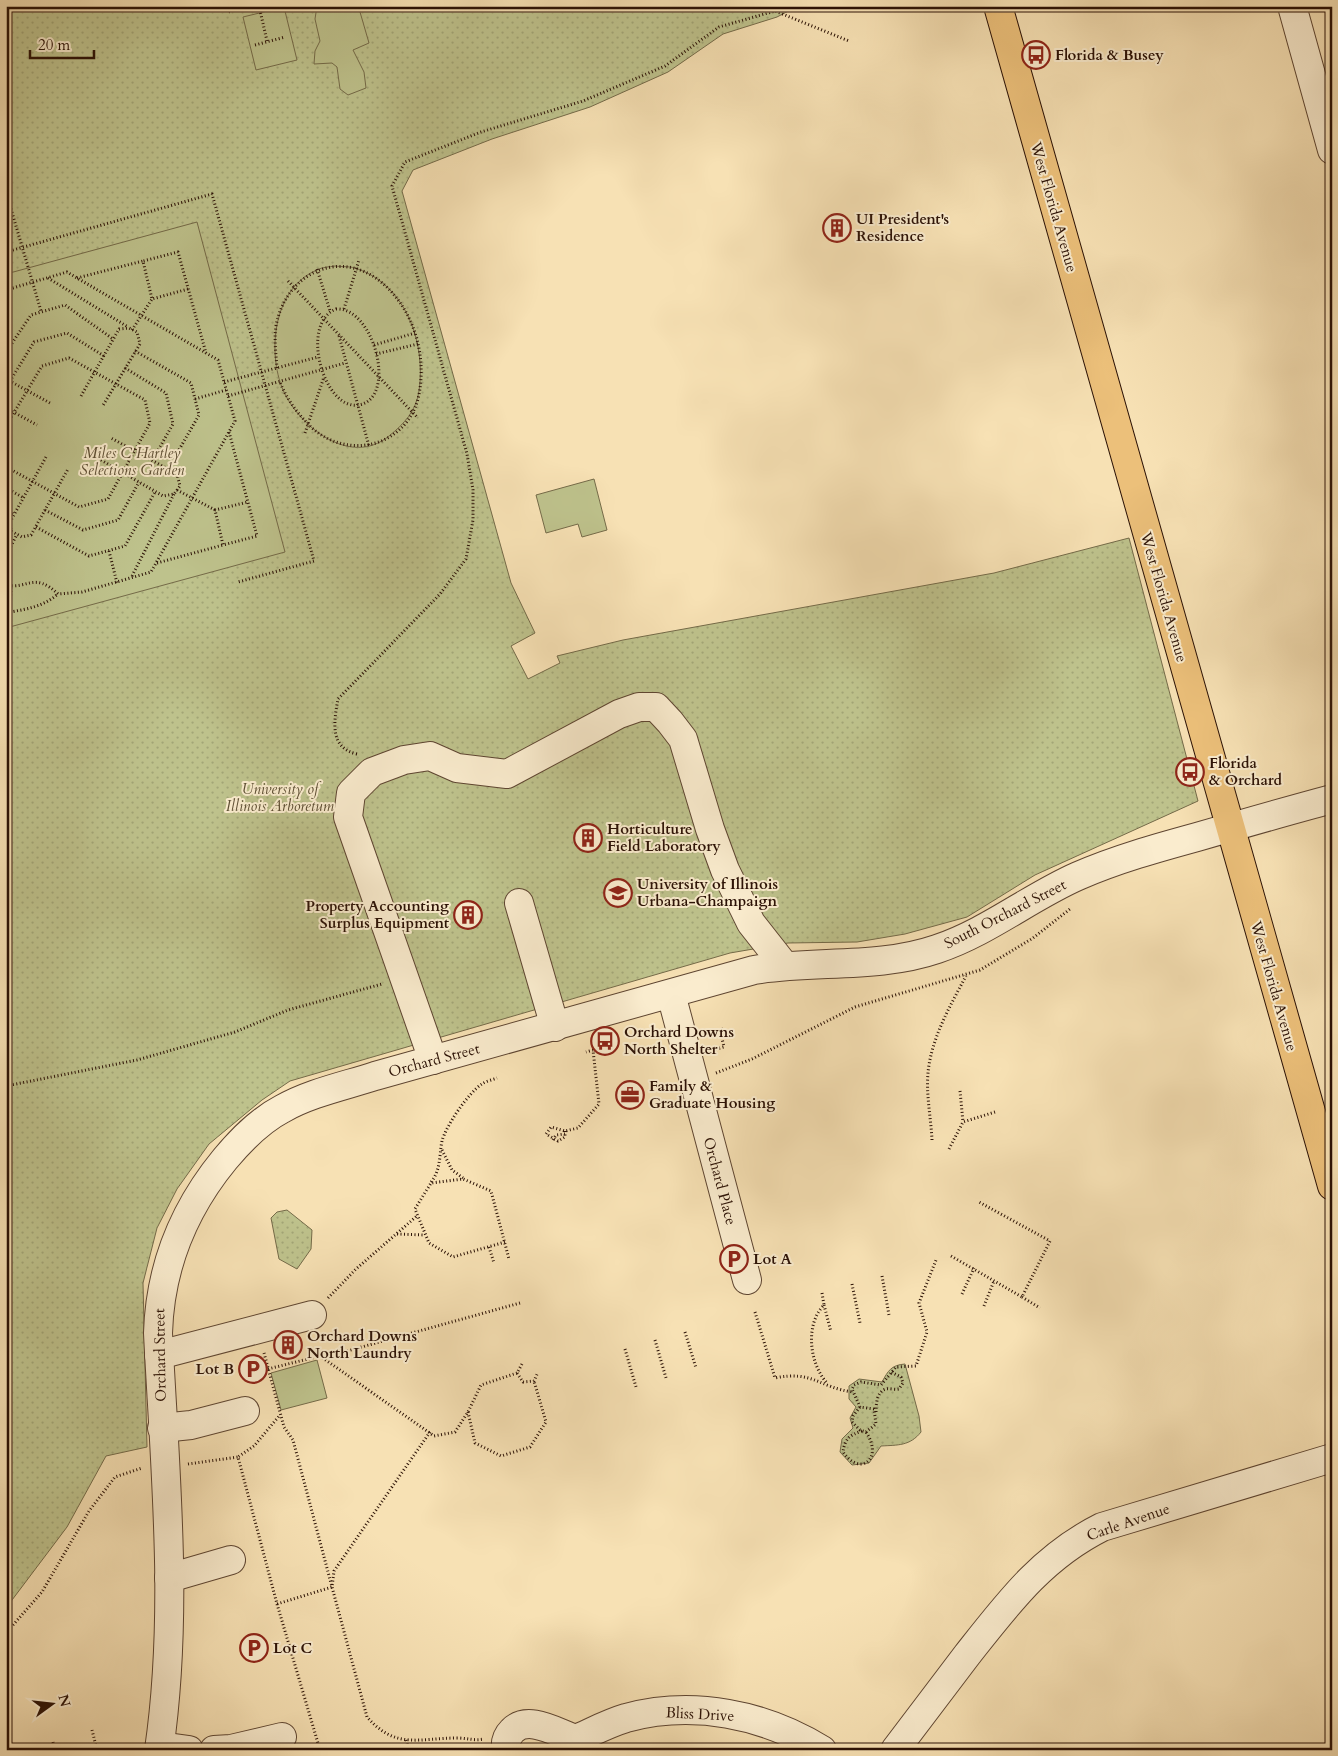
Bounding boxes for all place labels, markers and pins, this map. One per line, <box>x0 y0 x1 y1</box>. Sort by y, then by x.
bus stop icon: Florida & Busey <box>1021 40 1051 70</box>
place label: Florida & Busey <box>1055 45 1164 65</box>
place label: UI President's Residence <box>856 209 949 246</box>
building icon: UI President's Residence <box>822 213 852 243</box>
place label: Florida & Orchard <box>1209 753 1282 790</box>
bus stop icon: Florida & Orchard <box>1175 757 1205 787</box>
place label: Horticulture Field Laboratory <box>607 819 721 856</box>
building icon: Horticulture Field Laboratory <box>573 823 603 853</box>
place label: University of Illinois Urbana-Champaign <box>637 874 778 911</box>
school or university icon: University of Illinois Urbana-Champaign <box>603 878 633 908</box>
place label: Property Accounting Surplus Equipment <box>305 896 450 933</box>
building icon: Property Accounting Surplus Equipment <box>453 900 483 930</box>
place label: Orchard Downs North Shelter <box>624 1022 734 1059</box>
bus stop icon: Orchard Downs North Shelter <box>590 1026 620 1056</box>
place label: Family & Graduate Housing <box>649 1076 775 1113</box>
office icon: Family & Graduate Housing <box>615 1080 645 1110</box>
parking icon: Lot A <box>719 1244 749 1274</box>
place label: Lot A <box>753 1249 793 1269</box>
place label: Orchard Downs North Laundry <box>307 1326 417 1363</box>
building icon: Orchard Downs North Laundry <box>273 1330 303 1360</box>
parking icon: Lot B <box>238 1354 268 1384</box>
place label: Lot B <box>196 1359 234 1379</box>
parking icon: Lot C <box>239 1633 269 1663</box>
place label: Lot C <box>273 1638 313 1658</box>

